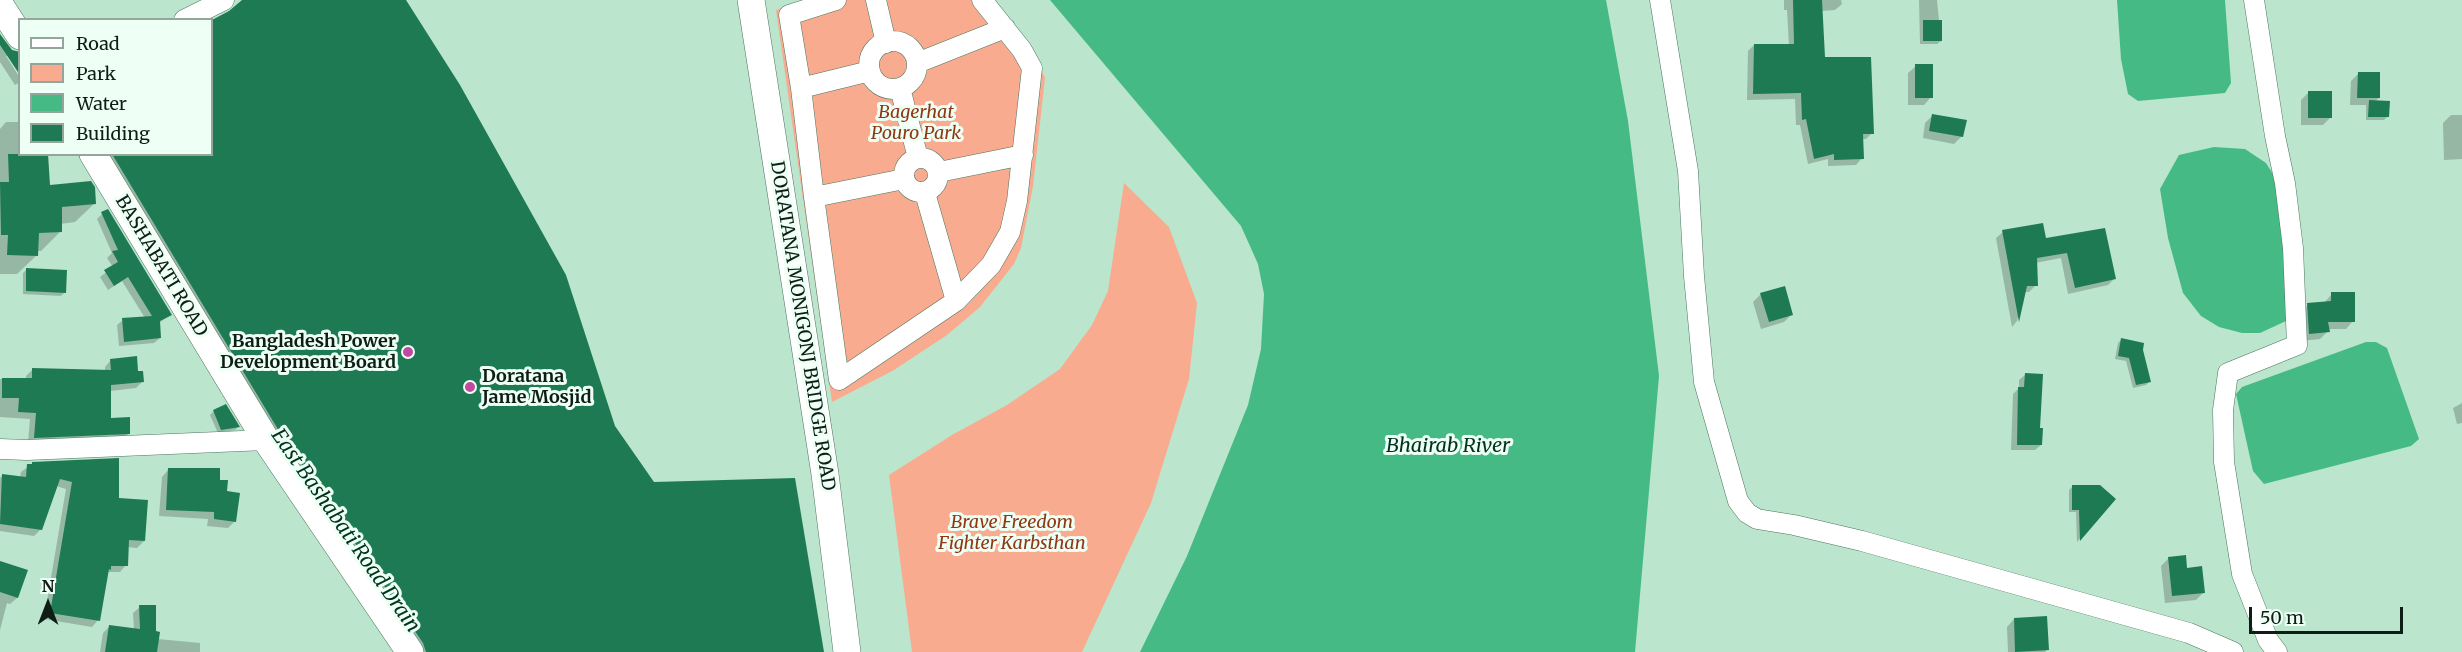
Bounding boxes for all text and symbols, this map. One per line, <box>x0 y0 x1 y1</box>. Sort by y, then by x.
legend <box>18 18 213 156</box>
text: Road <box>76 32 120 55</box>
text: Park <box>76 62 116 85</box>
text: Water <box>76 92 127 115</box>
park label: Bagerhat Pouro Park <box>871 102 961 144</box>
text: Building <box>76 122 150 145</box>
street label: DORATANA MONIGONJ BRIDGE ROAD <box>765 160 839 492</box>
street label: BASHABATI ROAD <box>110 192 212 340</box>
place label: Bangladesh Power Development Board <box>220 331 396 374</box>
marker: Bangladesh Power Development Board <box>401 345 415 359</box>
place label: Doratana Jame Mosjid <box>482 366 592 409</box>
marker: Doratana Jame Mosjid <box>463 380 477 394</box>
water label: East Bashabati Road Drain <box>266 425 424 637</box>
water label: Bhairab River <box>1386 434 1510 458</box>
park label: Brave Freedom Fighter Karbsthan <box>938 512 1086 554</box>
north arrow <box>18 574 78 634</box>
text: N <box>42 576 54 596</box>
scale bar <box>2252 595 2406 633</box>
text: 50 m <box>2260 606 2304 629</box>

